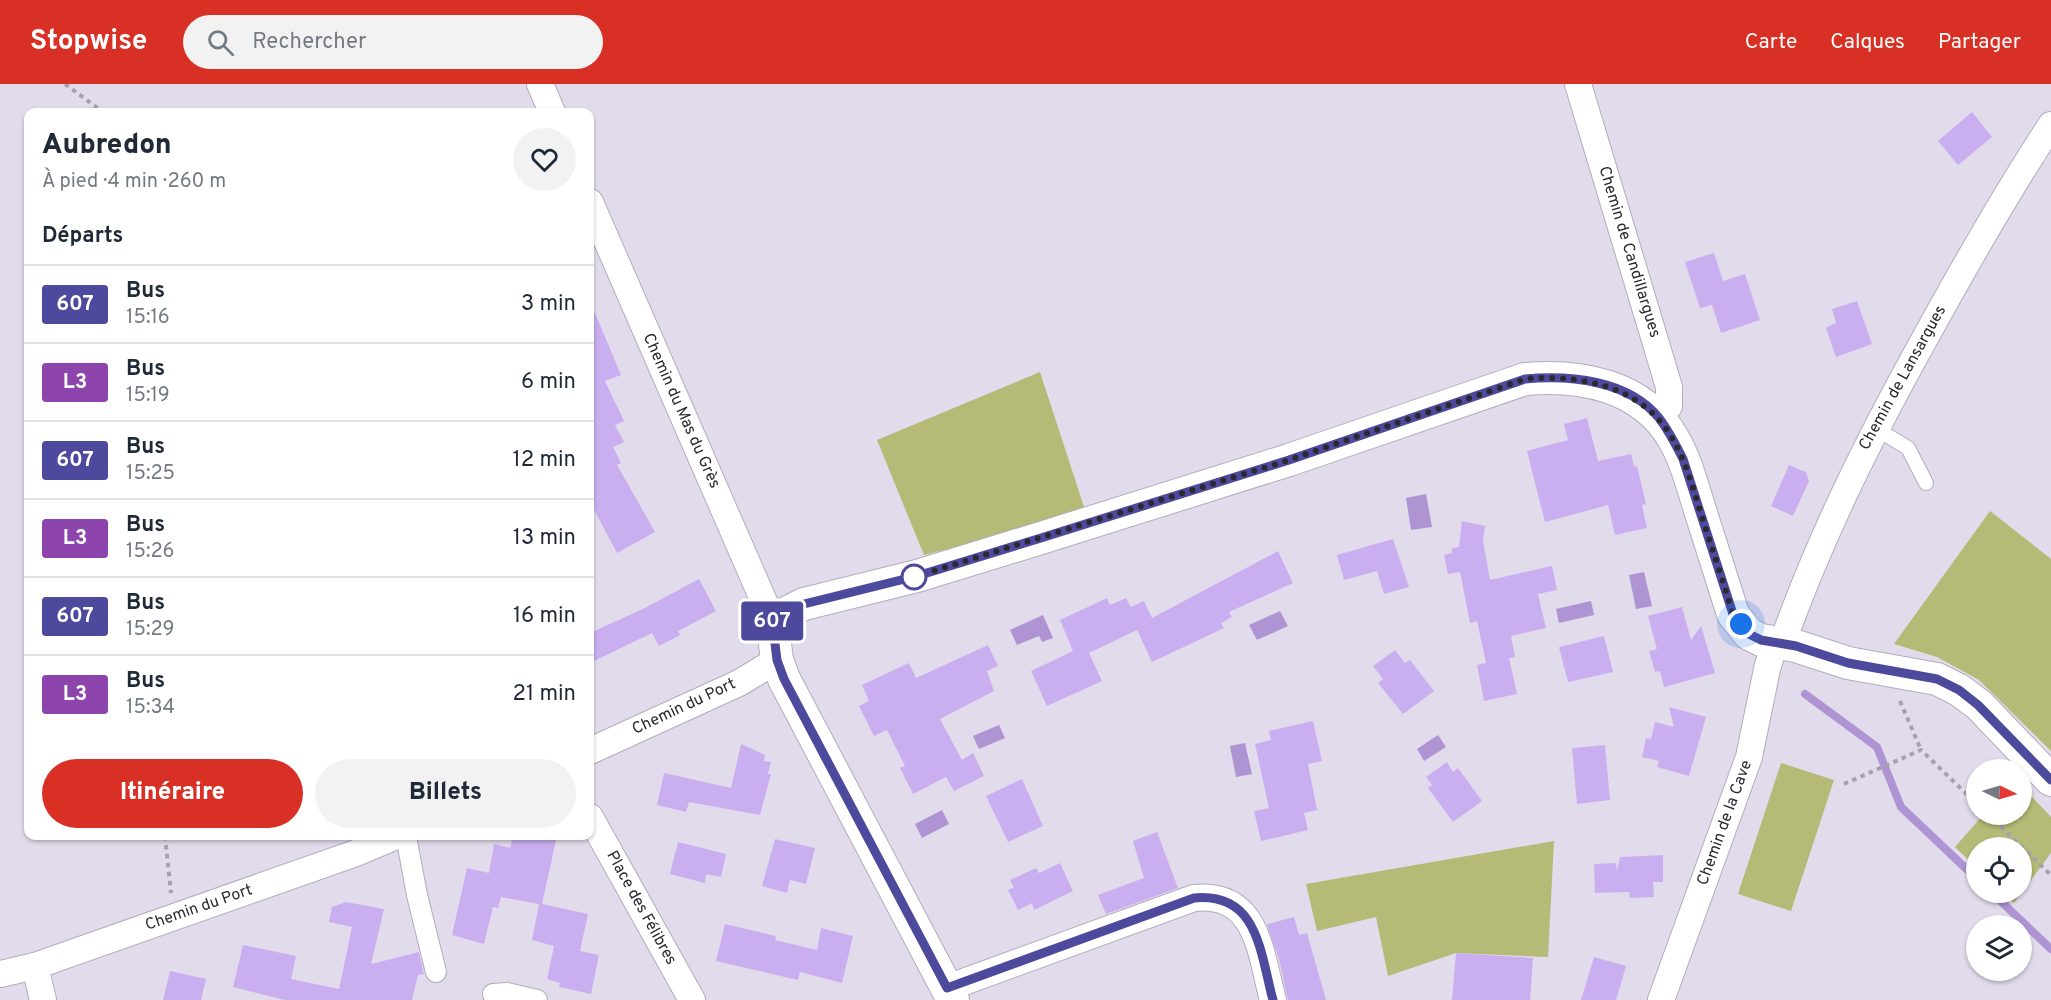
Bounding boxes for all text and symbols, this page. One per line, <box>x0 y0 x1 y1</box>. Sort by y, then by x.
search box <box>183 15 603 69</box>
text: Stopwise <box>30 24 147 60</box>
icon: search <box>204 26 237 59</box>
text: Rechercher <box>252 29 367 56</box>
text: Carte <box>1745 29 1797 56</box>
text: Calques <box>1830 29 1905 56</box>
text: Partager <box>1938 29 2021 56</box>
text: Aubredon <box>42 128 172 164</box>
button: heart <box>513 128 576 191</box>
street label: Chemin de Candillargues <box>1593 164 1665 340</box>
text: À pied · 4 min · 260 m <box>42 169 226 195</box>
text: Départs <box>42 223 123 250</box>
text: Bus <box>126 278 165 305</box>
text: 607 <box>56 291 94 318</box>
text: 3 min <box>521 291 576 318</box>
street label: Chemin de Lansargues <box>1855 302 1951 454</box>
text: 15:16 <box>126 305 170 331</box>
street label: Chemin du Mas du Grès <box>638 330 724 492</box>
text: Bus <box>126 356 165 383</box>
text: L3 <box>63 369 87 396</box>
text: 6 min <box>521 369 576 396</box>
text: 15:19 <box>126 383 170 409</box>
text: Bus <box>126 434 165 461</box>
text: 607 <box>56 447 94 474</box>
text: 12 min <box>513 447 576 474</box>
text: 15:25 <box>126 461 175 487</box>
text: Bus <box>126 512 165 539</box>
text: L3 <box>63 525 87 552</box>
text: 13 min <box>513 525 576 552</box>
text: 15:26 <box>126 539 175 565</box>
unlabelled marker <box>901 564 927 590</box>
text: Bus <box>126 590 165 617</box>
line badge: 607 <box>738 602 806 640</box>
text: 607 <box>56 603 94 630</box>
text: 16 min <box>513 603 576 630</box>
text: 607 <box>753 608 791 635</box>
your location <box>1726 609 1756 639</box>
text: 15:29 <box>126 617 175 643</box>
text: Bus <box>126 668 165 695</box>
street label: Chemin du Port <box>629 674 739 740</box>
text: L3 <box>63 681 87 708</box>
text: 21 min <box>513 681 576 708</box>
text: 15:34 <box>126 695 175 721</box>
street label: Chemin de la Cave <box>1693 758 1757 888</box>
button: Itinéraire <box>42 759 303 828</box>
button: Billets <box>315 759 576 828</box>
north arrow <box>1966 759 2032 825</box>
map controls <box>1966 759 2032 981</box>
button: locate <box>1966 837 2032 903</box>
street label: Place des Félibres <box>601 847 681 969</box>
street label: Chemin du Port <box>143 880 255 936</box>
button: layers <box>1966 915 2032 981</box>

